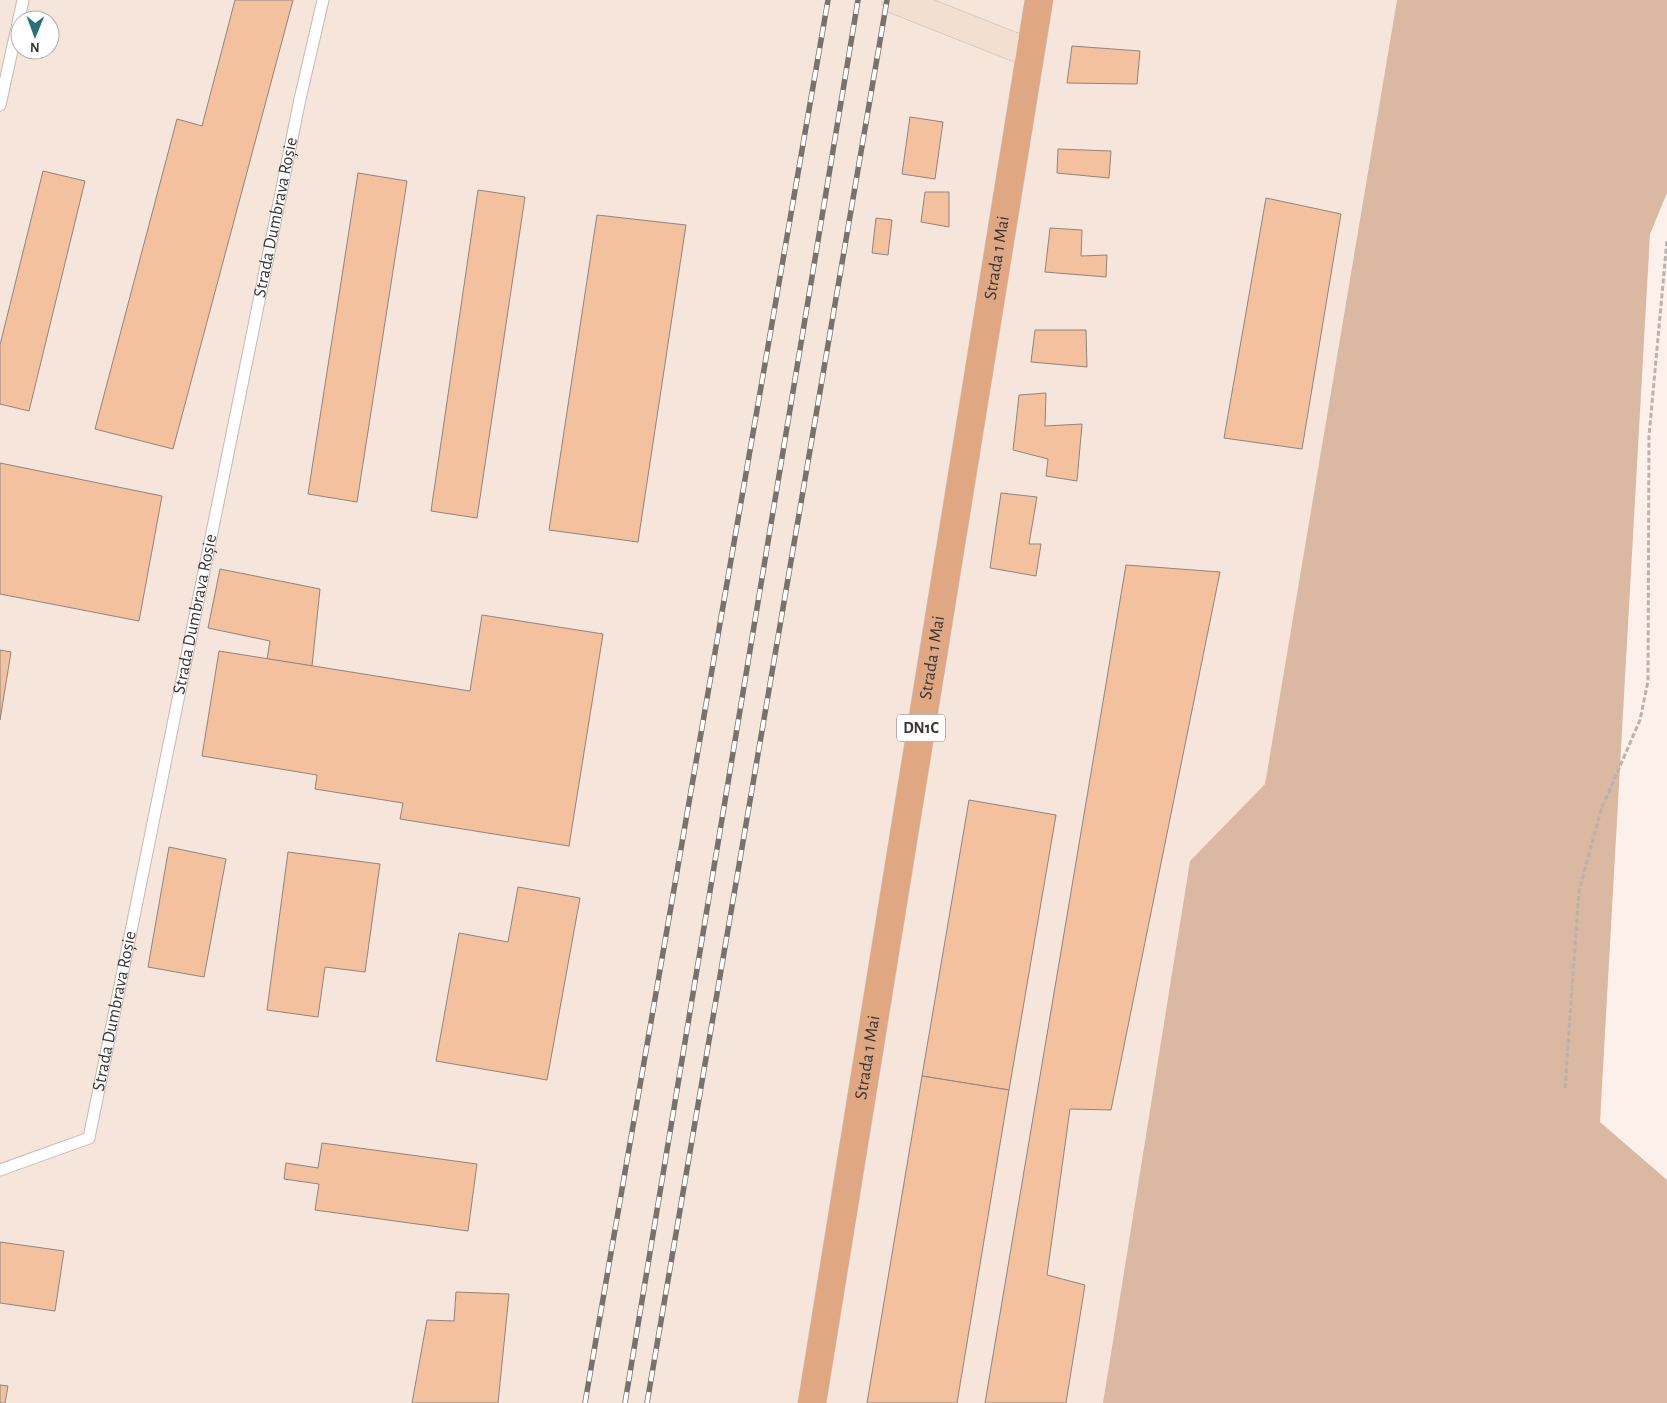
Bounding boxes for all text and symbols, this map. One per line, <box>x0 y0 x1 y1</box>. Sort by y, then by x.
north arrow <box>10 10 60 60</box>
text: N <box>30 40 40 54</box>
street label: Strada Dumbrava Roșie <box>251 136 301 299</box>
street label: Strada 1 Mai <box>982 215 1013 301</box>
street label: Strada Dumbrava Roșie <box>170 533 220 696</box>
street label: Strada 1 Mai <box>917 614 948 701</box>
road number: DN1C <box>897 714 945 741</box>
street label: Strada Dumbrava Roșie <box>90 930 140 1093</box>
street label: Strada 1 Mai <box>852 1014 884 1101</box>

